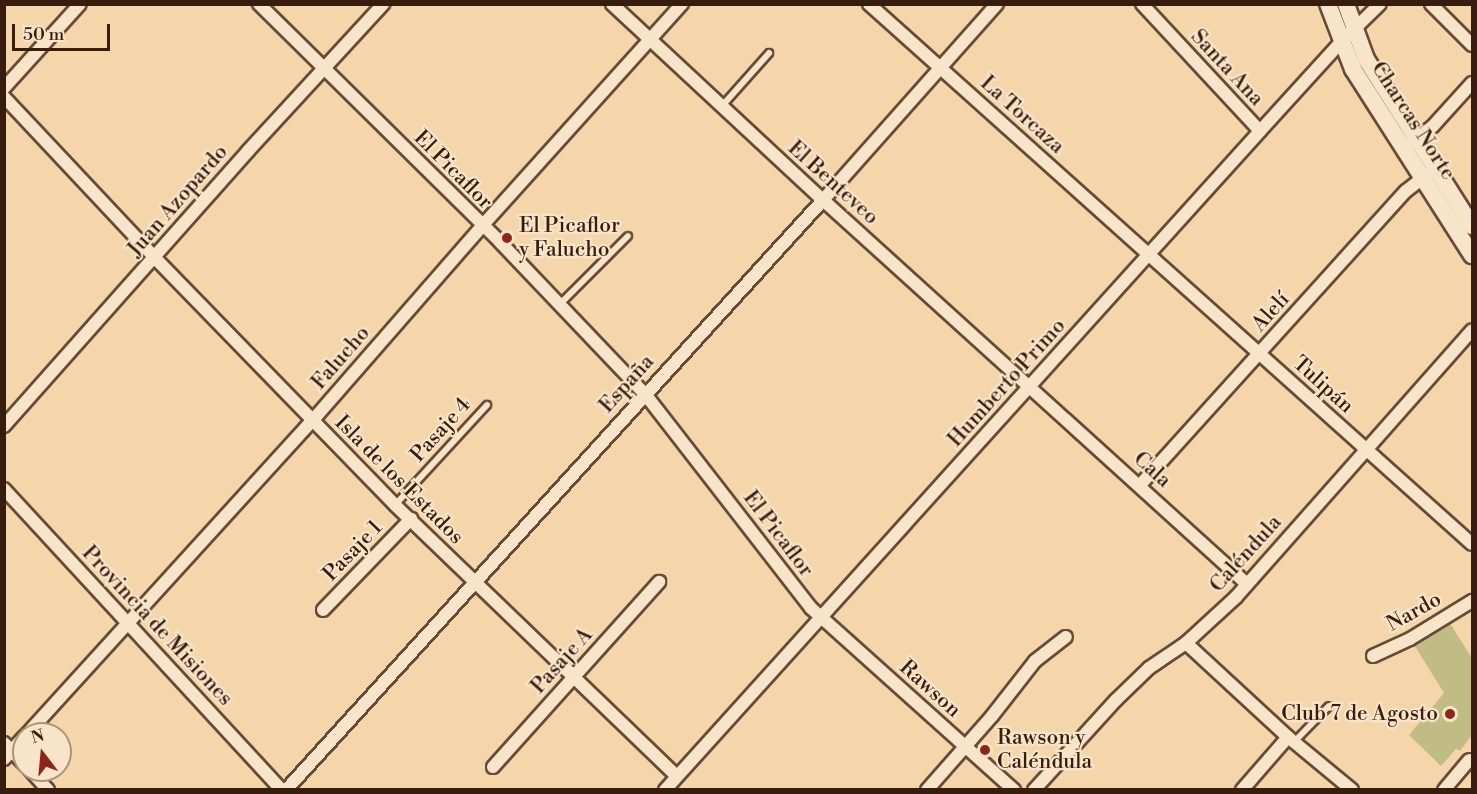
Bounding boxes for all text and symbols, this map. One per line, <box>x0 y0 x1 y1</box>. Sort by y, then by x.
scale bar <box>15 12 112 50</box>
text: 50 m <box>23 23 64 46</box>
street label: Santa Ana <box>1185 24 1269 112</box>
street label: Charcas Norte <box>1365 57 1461 185</box>
street label: La Torcaza <box>975 71 1069 159</box>
street label: El Picaflor <box>408 125 498 215</box>
street label: El Benteveo <box>782 136 884 230</box>
street label: Juan Azopardo <box>123 140 233 262</box>
place label: El Picaflor y Falucho <box>519 213 620 263</box>
marker: El Picaflor y Falucho <box>500 231 514 245</box>
street label: Alelí <box>1247 287 1295 337</box>
street label: Humberto Primo <box>943 314 1071 452</box>
street label: Falucho <box>307 321 375 395</box>
street label: España <box>594 350 660 418</box>
street label: Tulipán <box>1287 351 1359 419</box>
street label: Pasaje 4 <box>406 393 476 467</box>
street label: Isla de los Estados <box>329 410 469 550</box>
street label: Cala <box>1128 447 1176 493</box>
street label: El Picaflor <box>738 486 818 582</box>
street label: Caléndula <box>1205 510 1287 598</box>
street label: Pasaje 1 <box>318 515 388 587</box>
street label: Provincia de Misiones <box>76 541 238 711</box>
street label: Nardo <box>1382 587 1446 637</box>
street label: Pasaje A <box>526 623 598 699</box>
street label: Rawson <box>894 655 966 723</box>
place label: Club 7 de Agosto <box>1281 701 1438 727</box>
marker: Club 7 de Agosto <box>1443 707 1457 721</box>
north arrow <box>12 722 72 782</box>
text: N <box>29 725 46 748</box>
place label: Rawson y Caléndula <box>997 725 1092 775</box>
marker: Rawson y Caléndula <box>978 743 992 757</box>

